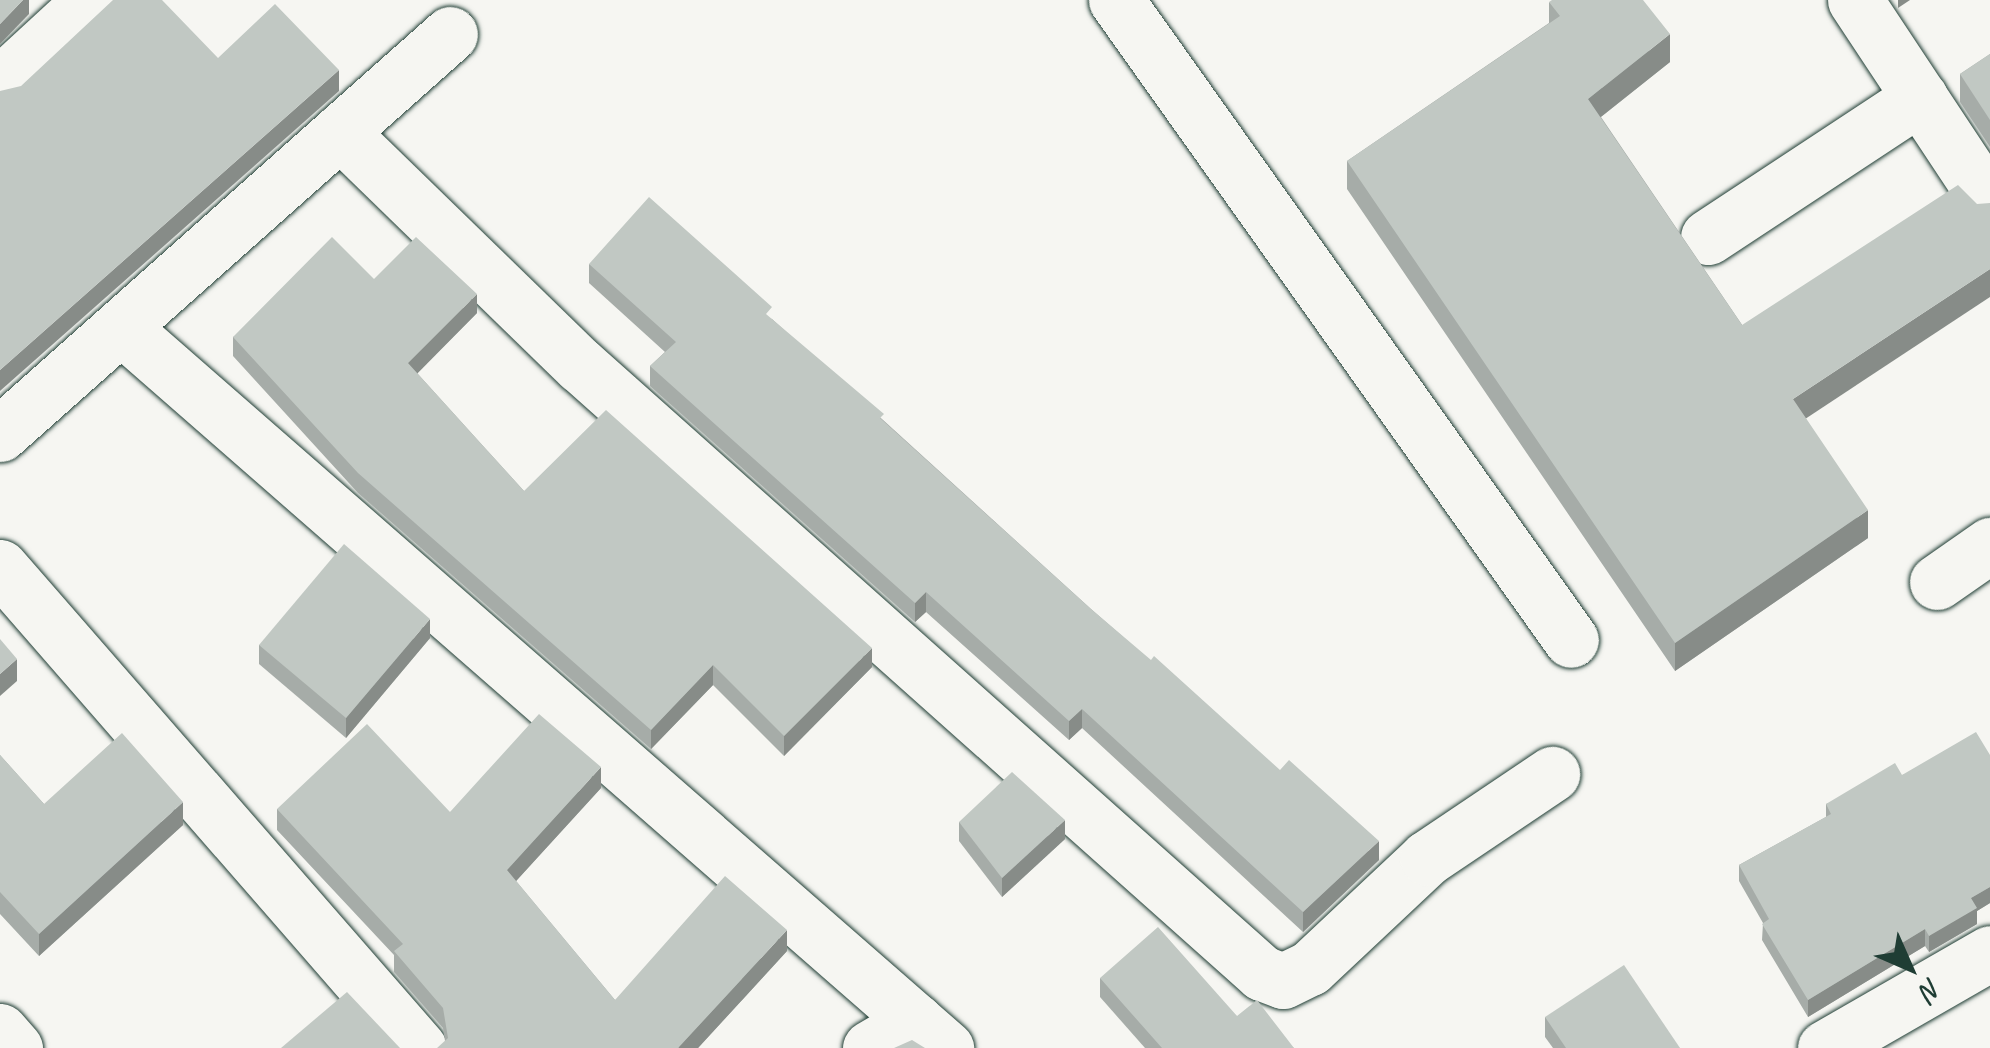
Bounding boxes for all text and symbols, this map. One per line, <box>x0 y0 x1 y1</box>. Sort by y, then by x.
north arrow <box>1860 918 1960 1018</box>
text: N <box>1913 971 1950 1008</box>

